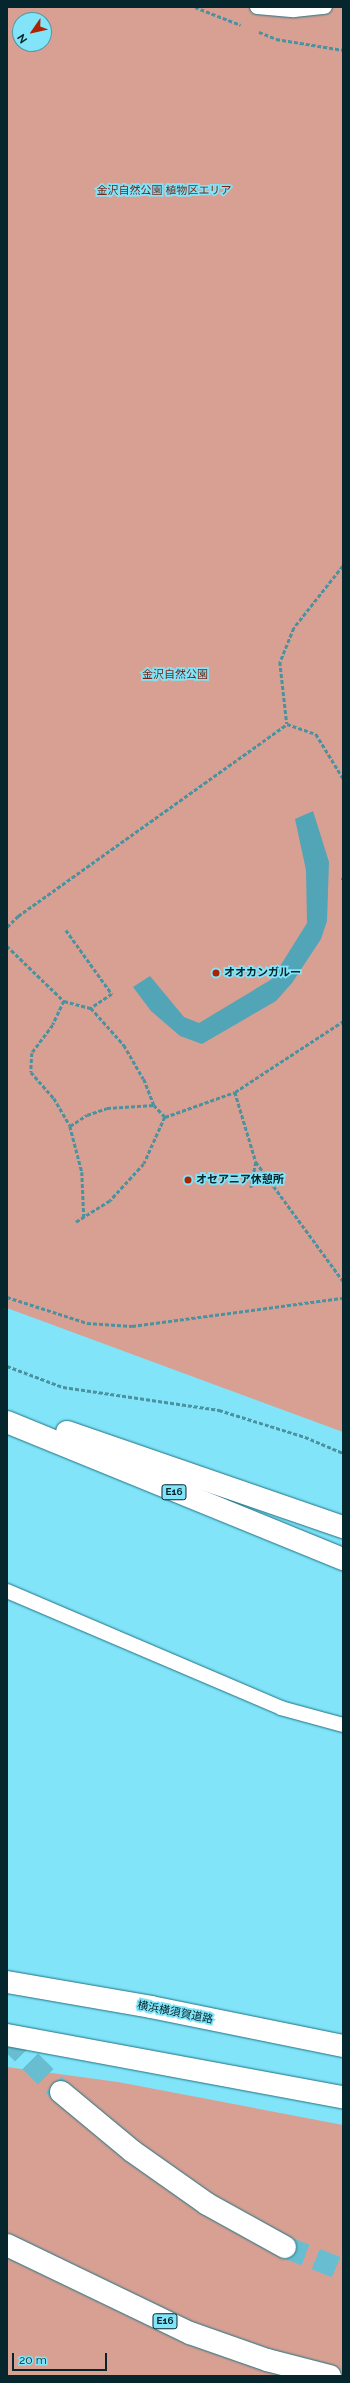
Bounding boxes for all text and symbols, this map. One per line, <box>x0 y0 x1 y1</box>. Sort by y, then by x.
north arrow <box>12 12 52 52</box>
text: N <box>15 31 30 46</box>
park label: 金沢自然公園 植物区エリア <box>97 184 231 198</box>
park label: 金沢自然公園 <box>142 668 208 682</box>
place label: オオカンガルー <box>224 966 301 980</box>
marker: オオカンガルー <box>211 968 221 978</box>
place label: オセアニア休憩所 <box>196 1173 284 1187</box>
marker: オセアニア休憩所 <box>183 1175 193 1185</box>
road number: E16 <box>161 1484 187 1500</box>
street label: 横浜横須賀道路 <box>136 1999 214 2027</box>
road number: E16 <box>152 2313 178 2329</box>
scale bar <box>14 2345 109 2371</box>
text: 20 m <box>19 2353 47 2367</box>

